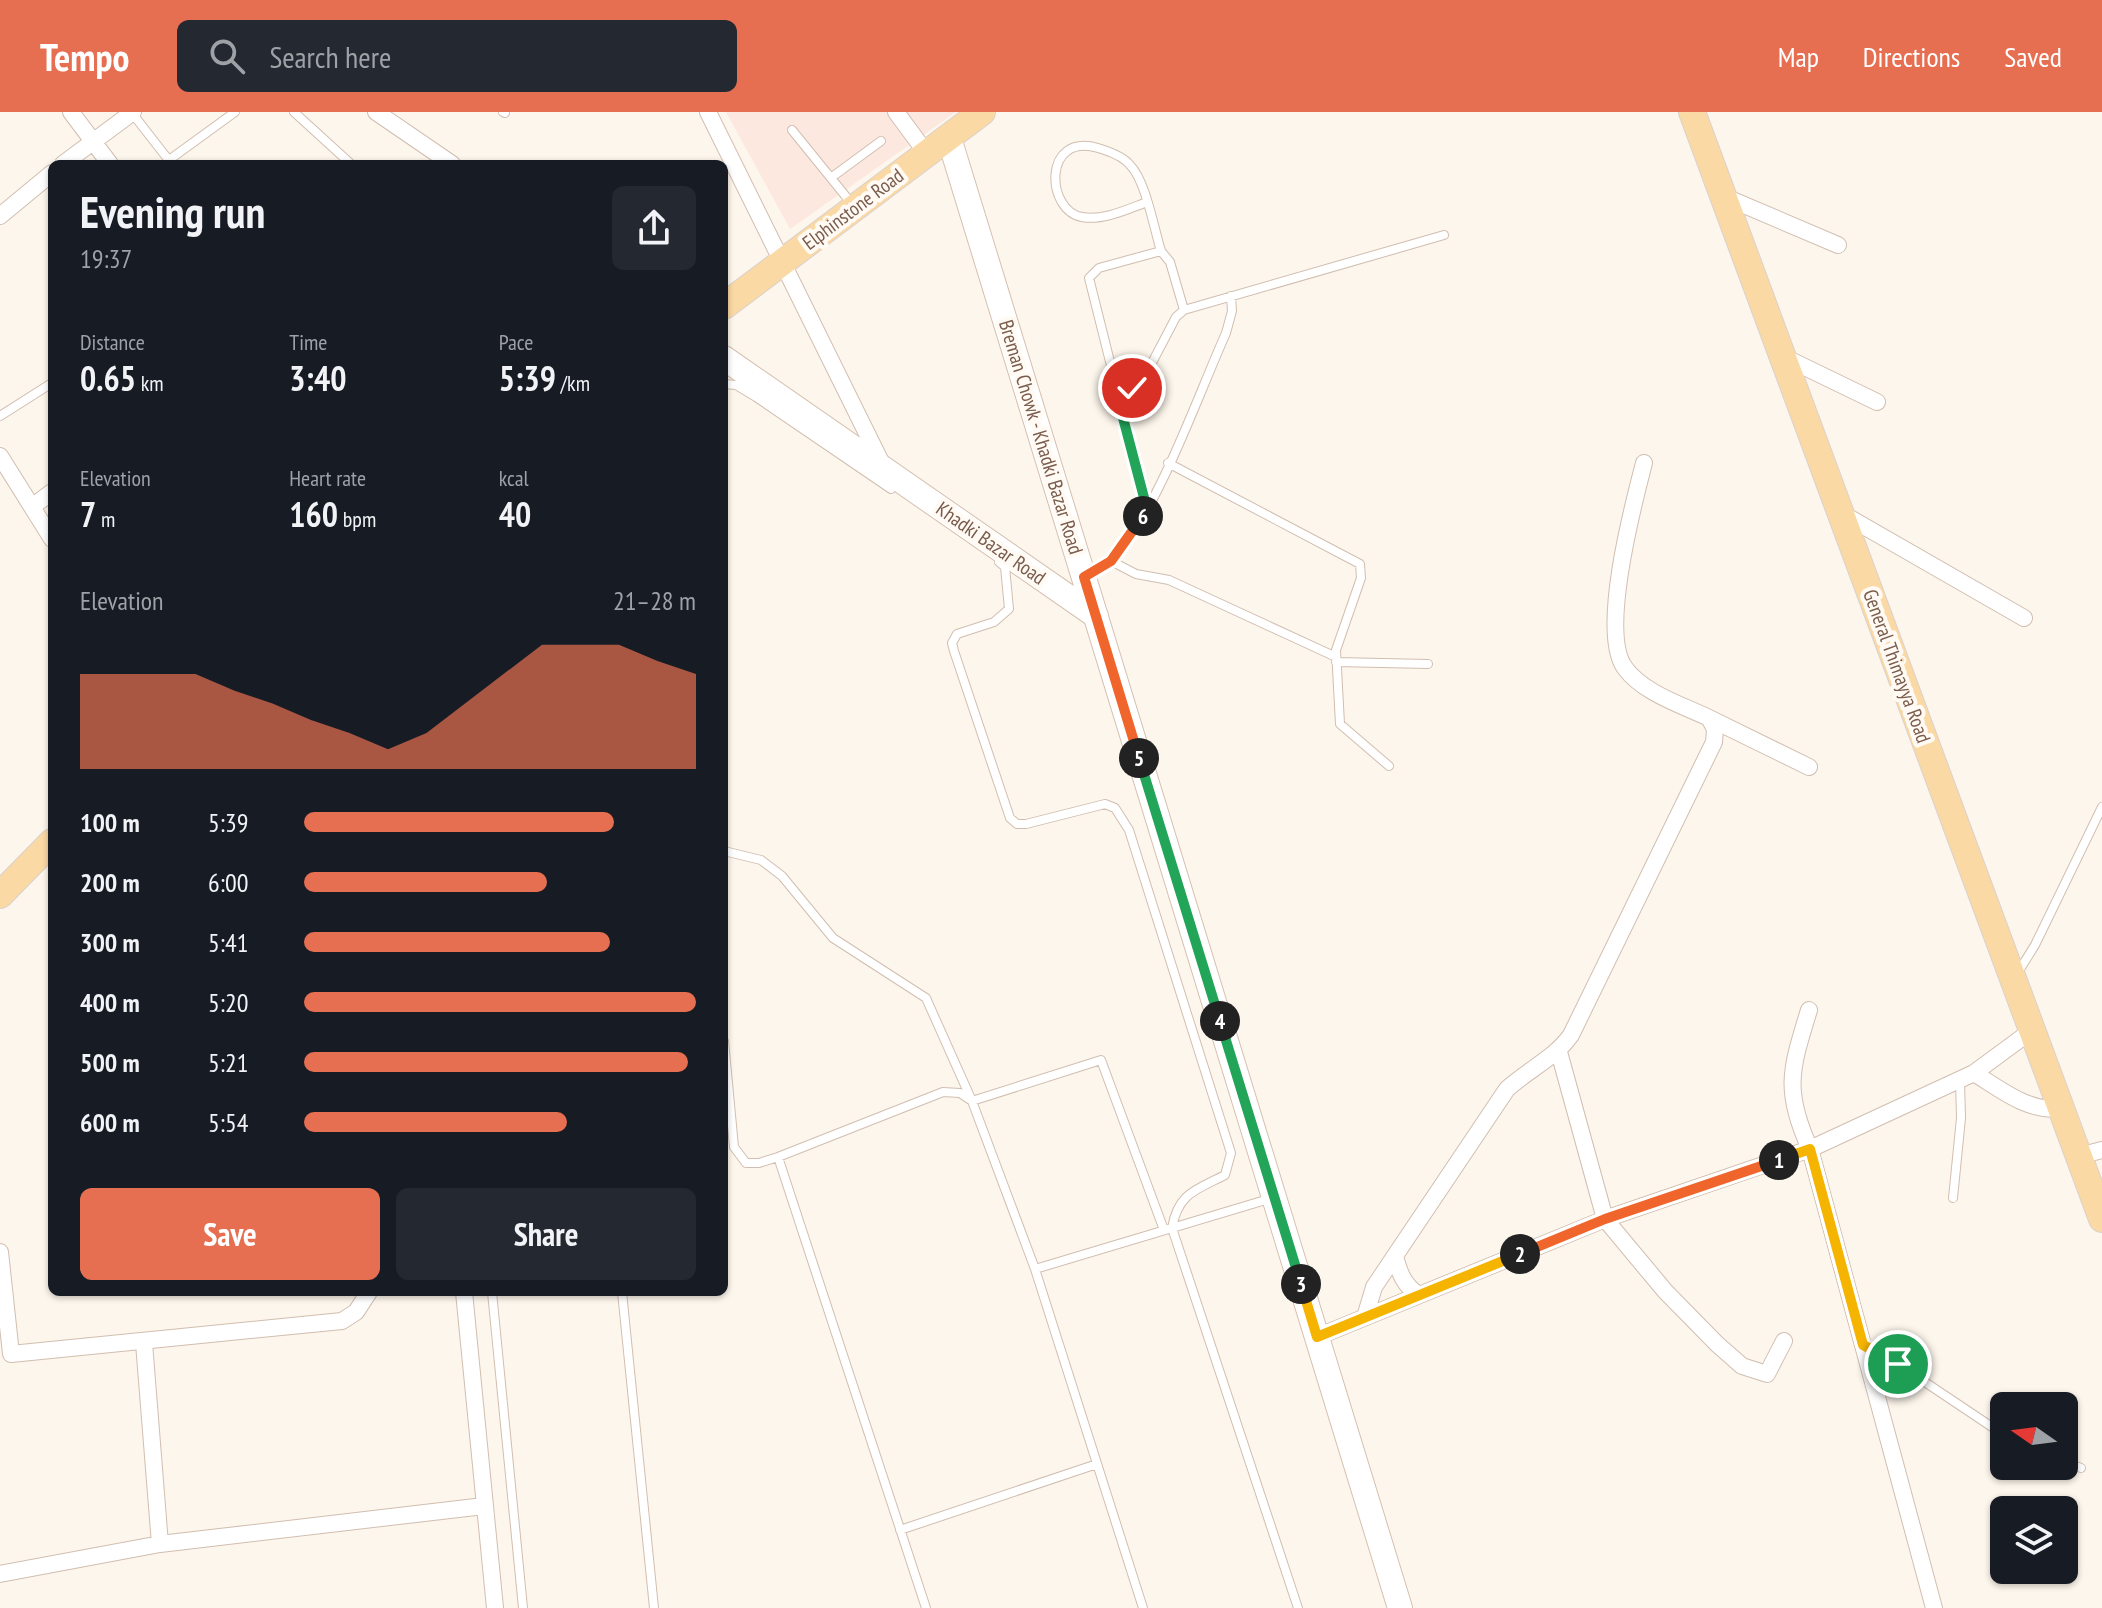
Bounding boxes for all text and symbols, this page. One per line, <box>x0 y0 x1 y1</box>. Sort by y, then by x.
search box <box>177 20 737 92</box>
text: Tempo <box>40 32 129 81</box>
icon: search <box>205 34 249 78</box>
text: Search here <box>269 37 391 76</box>
text: Map <box>1778 38 1819 75</box>
text: Directions <box>1863 38 1960 75</box>
text: Saved <box>2004 38 2062 75</box>
street label: Elphinstone Road <box>797 163 909 255</box>
text: Evening run <box>80 183 265 240</box>
button: share <box>612 186 696 270</box>
text: 19:37 <box>80 242 132 275</box>
street label: Breman Chowk - Khadki Bazar Road <box>993 317 1089 557</box>
text: Distance <box>80 328 145 356</box>
text: Time <box>289 328 327 356</box>
text: Pace <box>499 328 533 356</box>
pin <box>1098 354 1166 422</box>
text: 0.65 <box>80 356 136 400</box>
text: 3:40 <box>289 356 347 400</box>
text: 5:39 <box>499 356 556 400</box>
icon: check <box>1110 366 1154 410</box>
text: km <box>136 369 164 397</box>
text: /km <box>556 369 590 397</box>
text: Elevation <box>80 464 151 492</box>
text: Heart rate <box>289 464 366 492</box>
text: kcal <box>499 464 529 492</box>
text: 7 <box>80 492 96 536</box>
text: 160 <box>289 492 338 536</box>
text: 40 <box>499 492 531 536</box>
street label: Khadki Bazar Road <box>931 496 1051 590</box>
pin: 6 <box>1123 496 1163 536</box>
text: 6 <box>1138 502 1148 530</box>
text: m <box>96 505 115 533</box>
text: bpm <box>338 505 376 533</box>
text: Elevation <box>80 584 163 617</box>
text: 21–28 m <box>613 584 696 617</box>
street label: General Thimayya Road <box>1857 586 1937 746</box>
pin: 5 <box>1119 738 1159 778</box>
text: 5 <box>1134 744 1144 772</box>
text: 100 m <box>80 806 140 839</box>
text: 5:39 <box>208 806 248 839</box>
text: 200 m <box>80 866 140 899</box>
text: 6:00 <box>208 866 248 899</box>
text: 300 m <box>80 926 140 959</box>
text: 5:41 <box>208 926 248 959</box>
text: 400 m <box>80 986 140 1019</box>
text: 5:20 <box>208 986 248 1019</box>
pin: 4 <box>1200 1001 1240 1041</box>
text: 4 <box>1215 1007 1225 1035</box>
text: 500 m <box>80 1046 140 1079</box>
text: 5:21 <box>208 1046 248 1079</box>
text: 600 m <box>80 1106 140 1139</box>
text: 5:54 <box>208 1106 248 1139</box>
pin: 1 <box>1759 1140 1799 1180</box>
text: 1 <box>1774 1146 1784 1174</box>
button: Save <box>80 1188 380 1280</box>
button: Share <box>396 1188 696 1280</box>
pin: 2 <box>1500 1234 1540 1274</box>
text: 2 <box>1515 1240 1525 1268</box>
pin: 3 <box>1281 1264 1321 1304</box>
text: 3 <box>1296 1270 1306 1298</box>
pin <box>1864 1330 1932 1398</box>
icon: arrive <box>1876 1342 1920 1386</box>
north arrow <box>1990 1392 2078 1480</box>
map controls <box>1990 1392 2078 1584</box>
button: layers <box>1990 1496 2078 1584</box>

